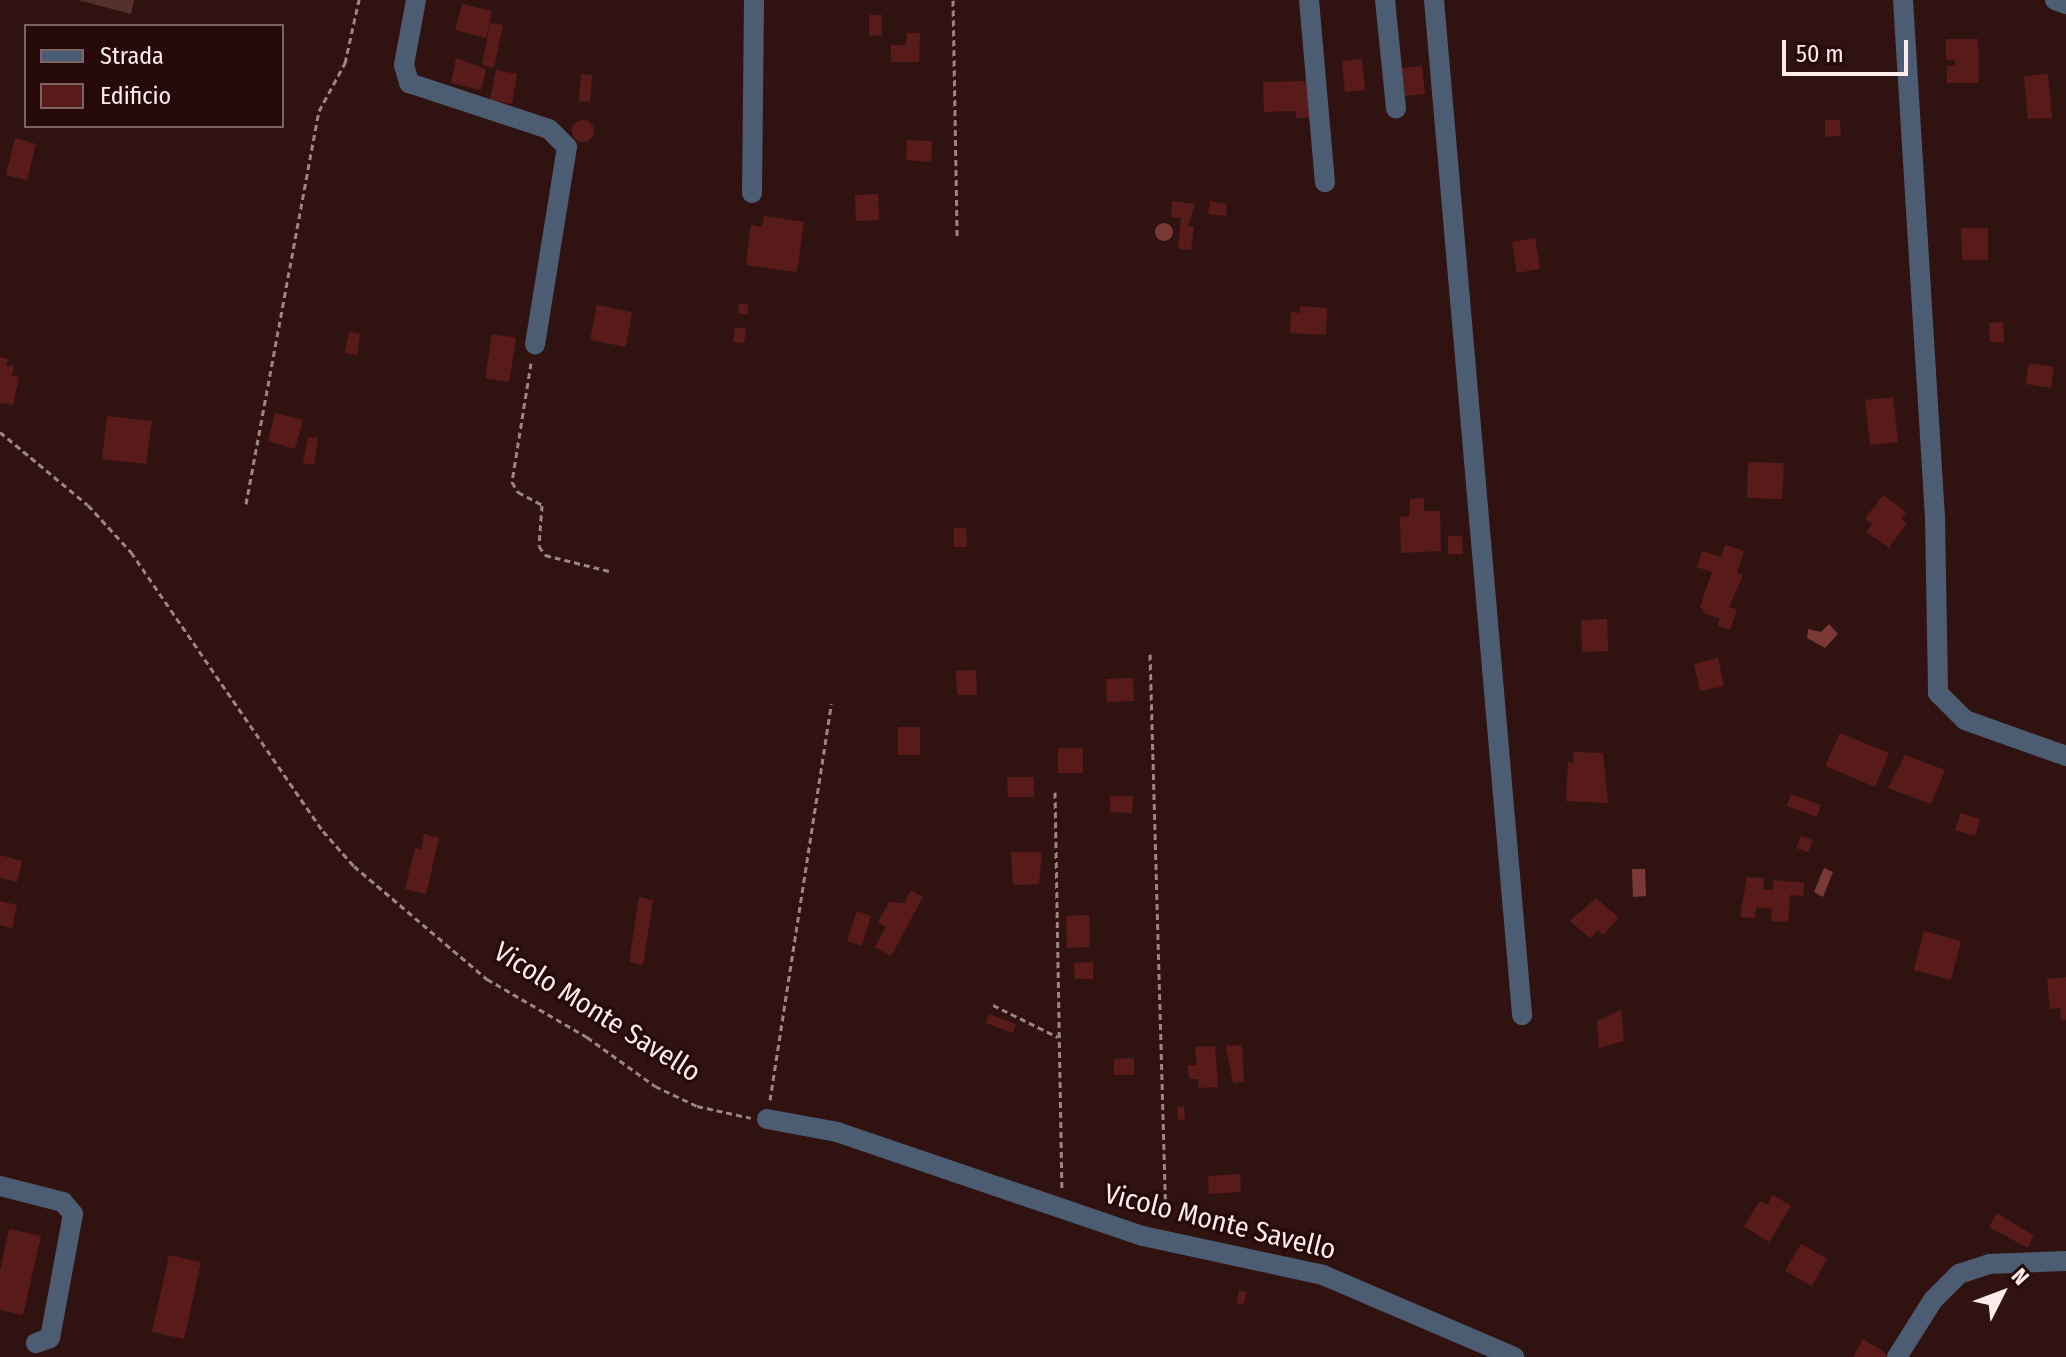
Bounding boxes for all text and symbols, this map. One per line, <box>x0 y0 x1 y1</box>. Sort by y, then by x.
legend <box>24 24 284 128</box>
scale bar <box>1786 24 1912 74</box>
text: 50 m <box>1796 40 1844 68</box>
text: Strada <box>100 42 164 70</box>
text: Edificio <box>100 82 171 110</box>
street label: Vicolo Monte Savello <box>487 935 707 1089</box>
street label: Vicolo Monte Savello <box>1101 1177 1339 1267</box>
north arrow <box>1962 1253 2042 1333</box>
text: N <box>2006 1263 2035 1291</box>

